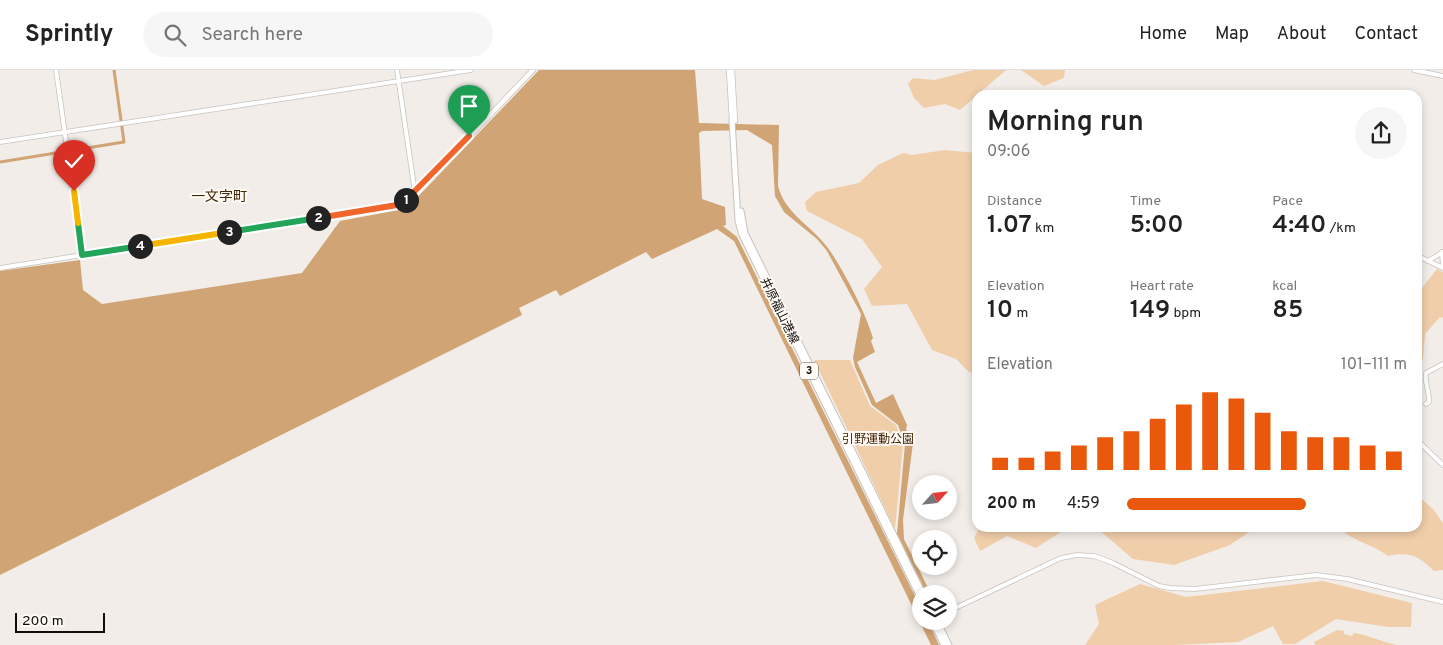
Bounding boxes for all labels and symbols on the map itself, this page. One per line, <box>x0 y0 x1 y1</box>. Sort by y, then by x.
pin <box>448 85 490 136</box>
pin <box>53 140 95 191</box>
pin: 1 <box>394 188 418 212</box>
district label: 一文字町 <box>191 189 247 206</box>
pin: 2 <box>306 206 330 230</box>
pin: 3 <box>216 220 242 244</box>
pin: 4 <box>128 234 152 258</box>
street label: 井原福山港線 <box>756 275 802 347</box>
road number: 3 <box>800 362 818 380</box>
park label: 引野運動公園 <box>842 432 914 448</box>
north arrow <box>912 475 958 520</box>
scale bar <box>15 610 105 633</box>

